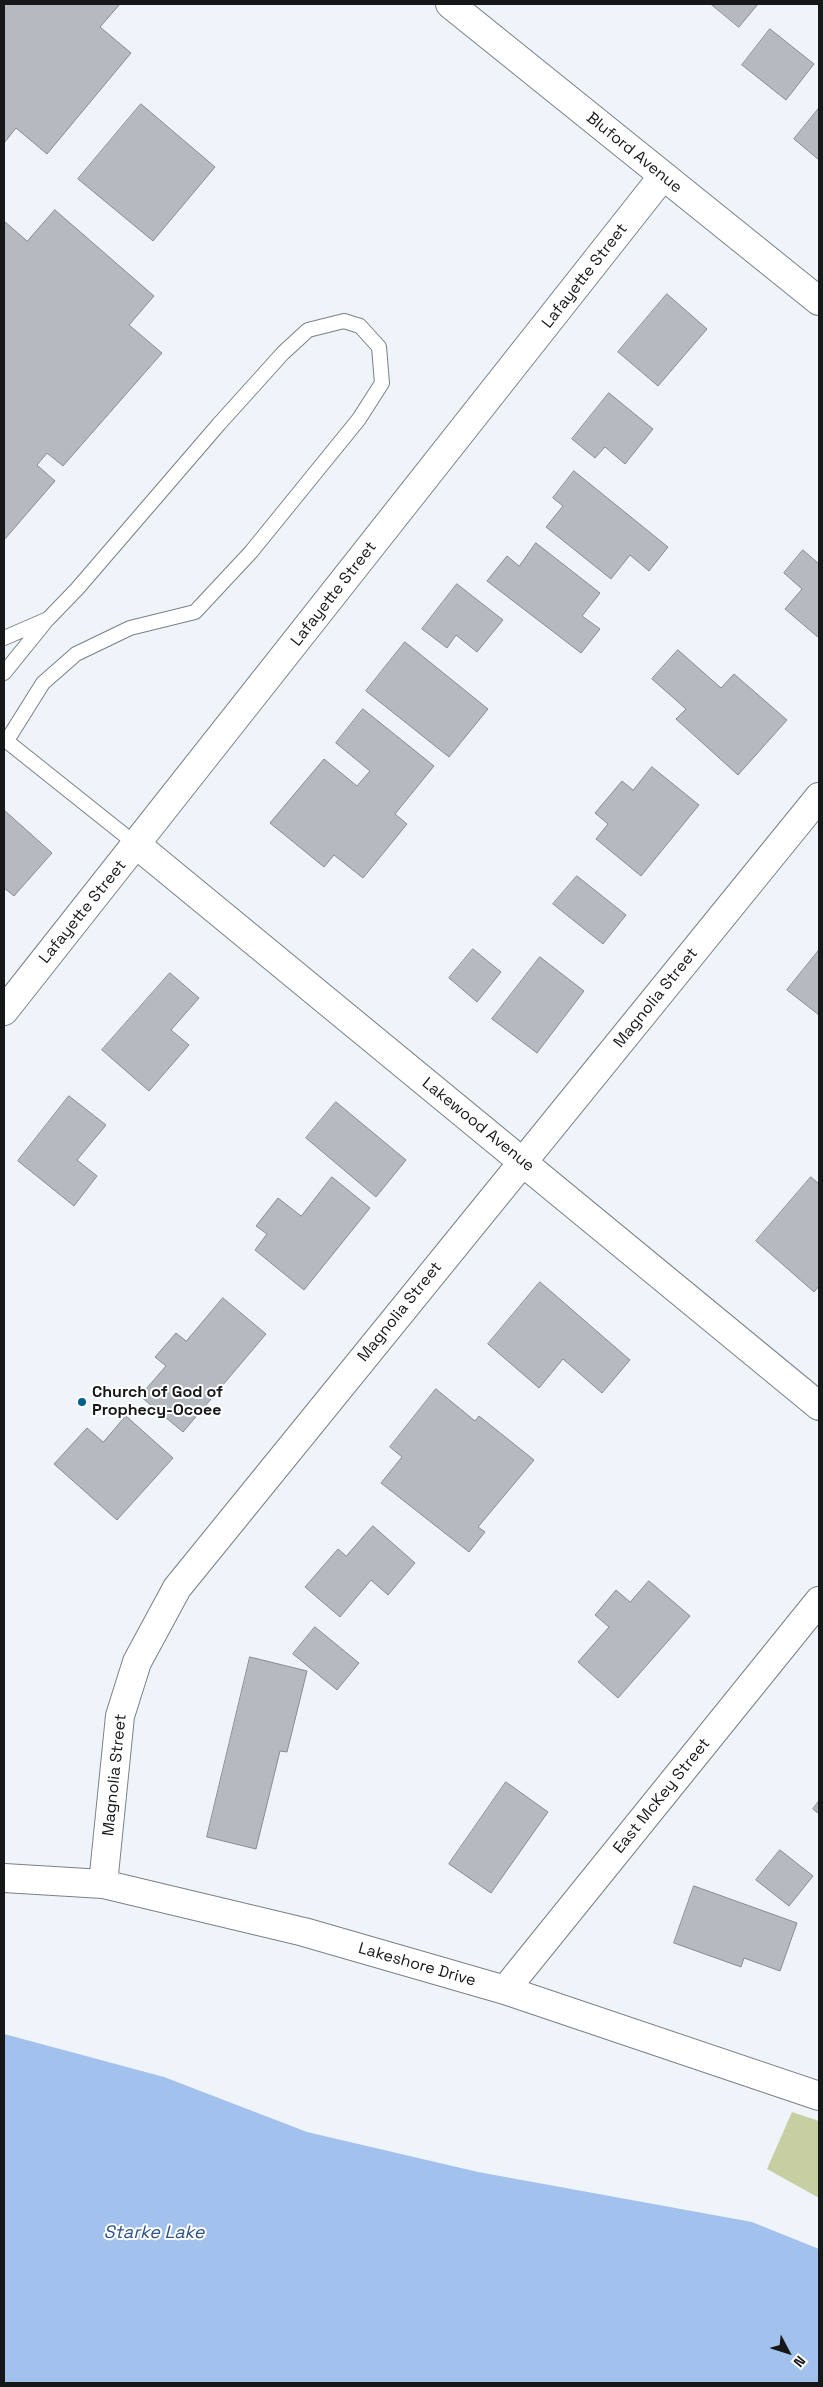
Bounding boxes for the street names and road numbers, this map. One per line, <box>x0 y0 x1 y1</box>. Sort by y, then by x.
street label: Bluford Avenue <box>582 109 686 197</box>
street label: Lafayette Street <box>538 220 632 332</box>
street label: Lafayette Street <box>287 538 381 650</box>
street label: Lafayette Street <box>35 856 131 968</box>
street label: Magnolia Street <box>610 944 702 1052</box>
street label: Lakewood Avenue <box>418 1074 538 1176</box>
street label: Magnolia Street <box>354 1258 446 1366</box>
street label: Magnolia Street <box>99 1713 131 1837</box>
street label: East McKey Street <box>610 1734 714 1858</box>
street label: Lakeshore Drive <box>356 1939 478 1991</box>

